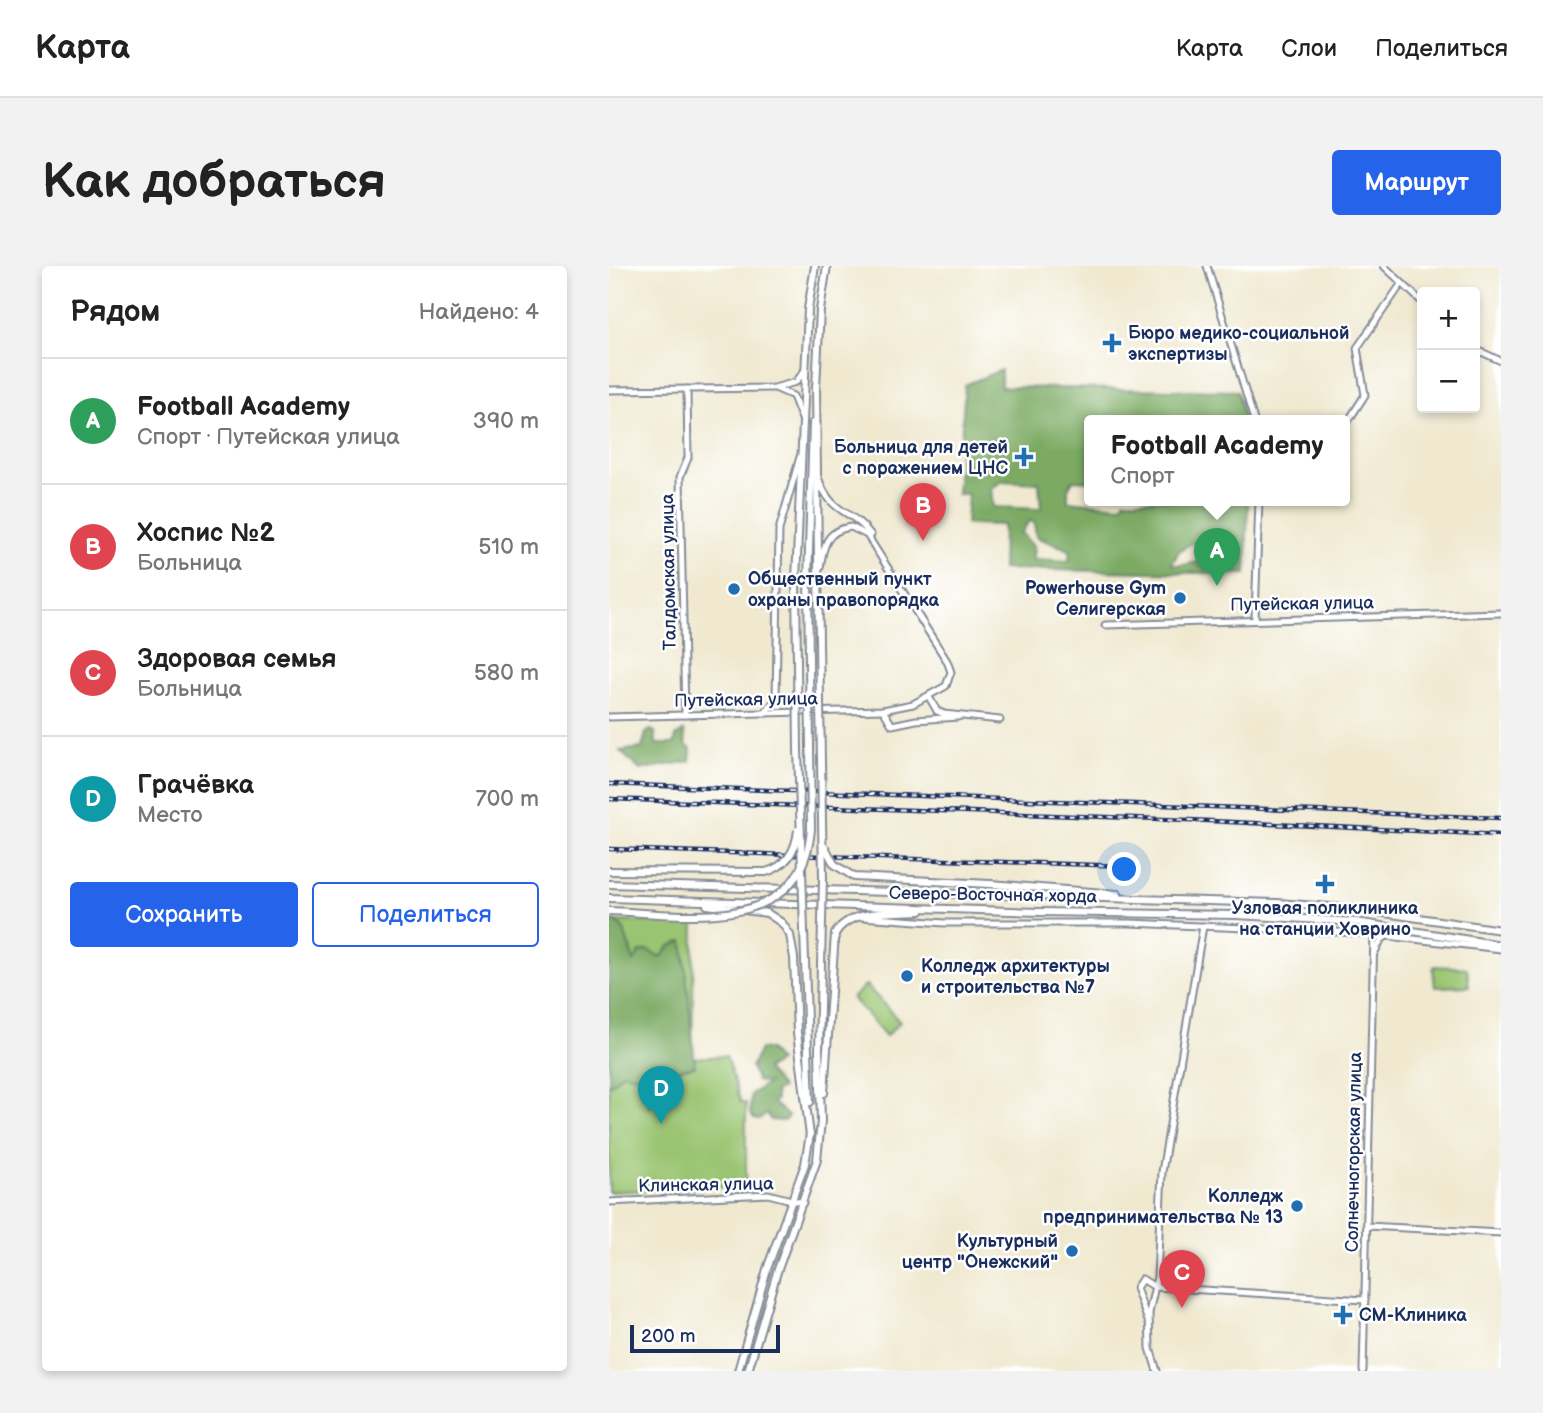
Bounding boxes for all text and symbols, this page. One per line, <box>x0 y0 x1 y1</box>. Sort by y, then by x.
text: Карта <box>35 28 130 68</box>
text: Карта <box>1176 34 1243 63</box>
text: Слои <box>1281 34 1337 63</box>
text: Поделиться <box>1375 34 1508 63</box>
button: Маршрут <box>1332 150 1501 215</box>
text: Как добраться <box>42 153 386 212</box>
map controls <box>1417 287 1480 413</box>
button: + <box>1417 287 1480 350</box>
text: Рядом <box>70 294 160 330</box>
text: Найдено: 4 <box>419 298 539 326</box>
place label: Бюро медико-социальной экспертизы <box>1128 323 1349 365</box>
marker: Бюро медико-социальной экспертизы <box>1102 333 1122 353</box>
button: − <box>1417 350 1480 413</box>
text: Football Academy <box>137 392 350 423</box>
text: A <box>86 407 100 435</box>
text: 390 m <box>473 407 539 435</box>
popup <box>1084 415 1350 506</box>
text: Спорт · Путейская улица <box>137 423 400 451</box>
text: Football Academy <box>1111 431 1323 462</box>
place label: Больница для детей с поражением ЦНС <box>834 437 1008 479</box>
marker: Больница для детей с поражением ЦНС <box>1014 447 1034 467</box>
text: Спорт <box>1111 462 1175 490</box>
pin: B <box>900 483 946 541</box>
street label: Талдомская улица <box>657 493 681 651</box>
text: Хоспис №2 <box>137 518 275 549</box>
pin: A <box>1194 528 1240 586</box>
text: B <box>85 533 101 561</box>
text: 510 m <box>478 533 539 561</box>
text: Больница <box>137 549 242 577</box>
place label: Общественный пункт охраны правопорядка <box>748 569 940 611</box>
place label: Powerhouse Gym Селигерская <box>1025 578 1166 620</box>
marker: Общественный пункт охраны правопорядка <box>726 581 742 597</box>
marker: Powerhouse Gym Селигерская <box>1172 590 1188 606</box>
street label: Путейская улица <box>1230 592 1374 616</box>
text: Здоровая семья <box>137 644 336 675</box>
text: C <box>85 659 101 687</box>
text: 580 m <box>474 659 539 687</box>
text: Больница <box>137 675 242 703</box>
street label: Путейская улица <box>674 688 818 712</box>
text: Грачёвка <box>137 770 254 801</box>
text: D <box>85 785 101 813</box>
text: 700 m <box>475 785 539 813</box>
text: Место <box>137 801 203 829</box>
your location <box>1107 852 1141 886</box>
marker: Узловая поликлиника на станции Ховрино <box>1315 874 1335 894</box>
button: Сохранить <box>70 882 298 947</box>
button: Поделиться <box>312 882 539 947</box>
street label: Северо-Восточная хорда <box>889 883 1098 907</box>
place label: Узловая поликлиника на станции Ховрино <box>1232 898 1419 940</box>
place label: Колледж архитектуры и строительства №7 <box>921 956 1110 998</box>
marker: Колледж архитектуры и строительства №7 <box>899 968 915 984</box>
street label: Солнечногорская улица <box>1342 1051 1366 1252</box>
pin: D <box>638 1066 684 1124</box>
street label: Клинская улица <box>638 1173 774 1197</box>
place label: Колледж предпринимательства № 13 <box>1043 1186 1283 1228</box>
marker: Колледж предпринимательства № 13 <box>1289 1198 1305 1214</box>
place label: Культурный центр "Онежский" <box>902 1231 1058 1273</box>
marker: Культурный центр "Онежский" <box>1064 1243 1080 1259</box>
pin: C <box>1159 1250 1205 1308</box>
marker: СМ-Клиника <box>1333 1305 1353 1325</box>
place label: СМ-Клиника <box>1359 1305 1467 1326</box>
scale bar <box>630 1322 781 1354</box>
text: 200 m <box>641 1325 695 1348</box>

